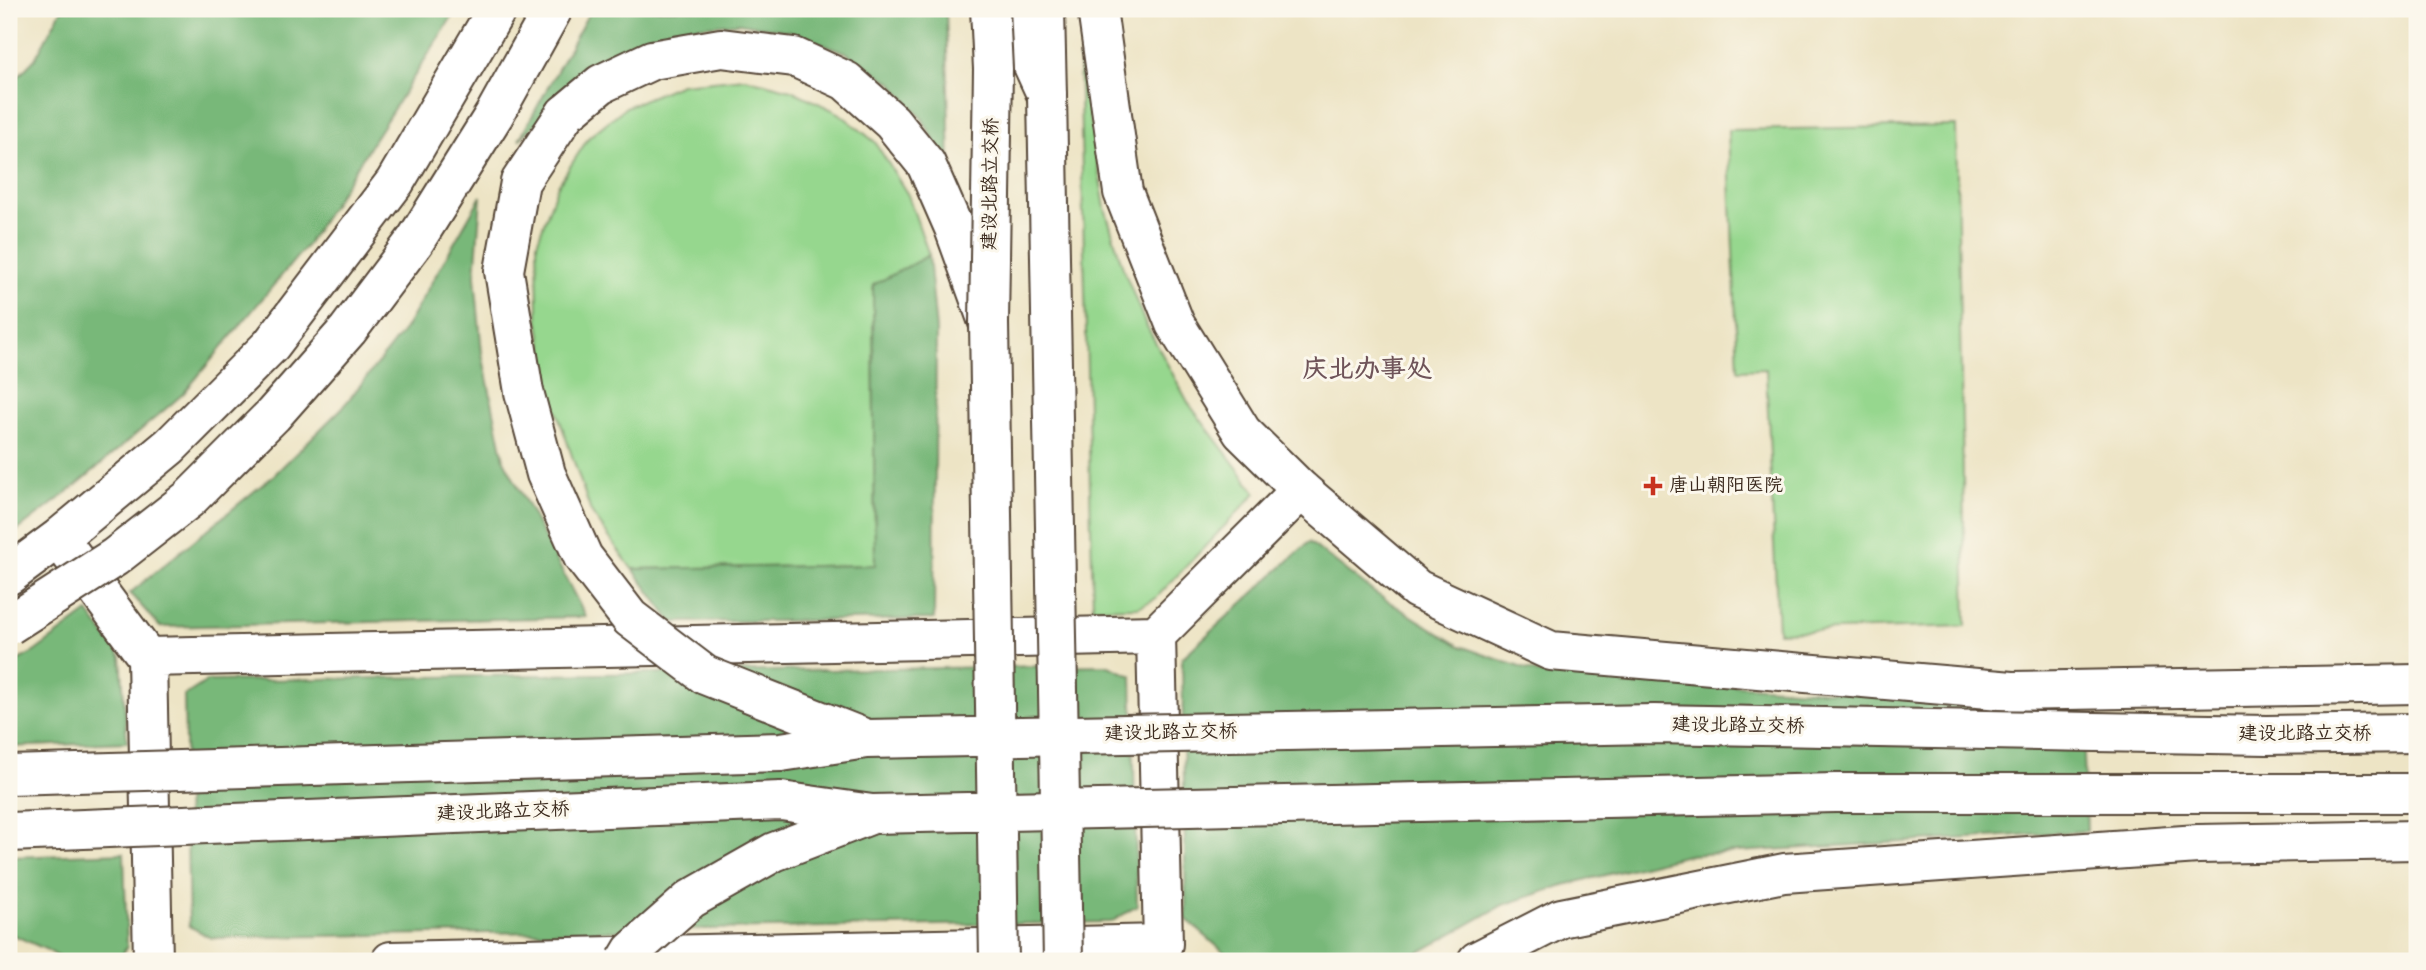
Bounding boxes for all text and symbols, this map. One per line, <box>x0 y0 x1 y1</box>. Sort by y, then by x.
street label: 建设北路立交桥 <box>975 117 1007 251</box>
district label: 庆北办事处 <box>1302 349 1432 391</box>
place label: 唐山朝阳医院 <box>1669 471 1783 501</box>
marker: 唐山朝阳医院 <box>1643 476 1663 496</box>
street label: 建设北路立交桥 <box>1671 710 1805 742</box>
street label: 建设北路立交桥 <box>1104 717 1238 749</box>
street label: 建设北路立交桥 <box>2238 719 2372 749</box>
street label: 建设北路立交桥 <box>436 795 570 829</box>

